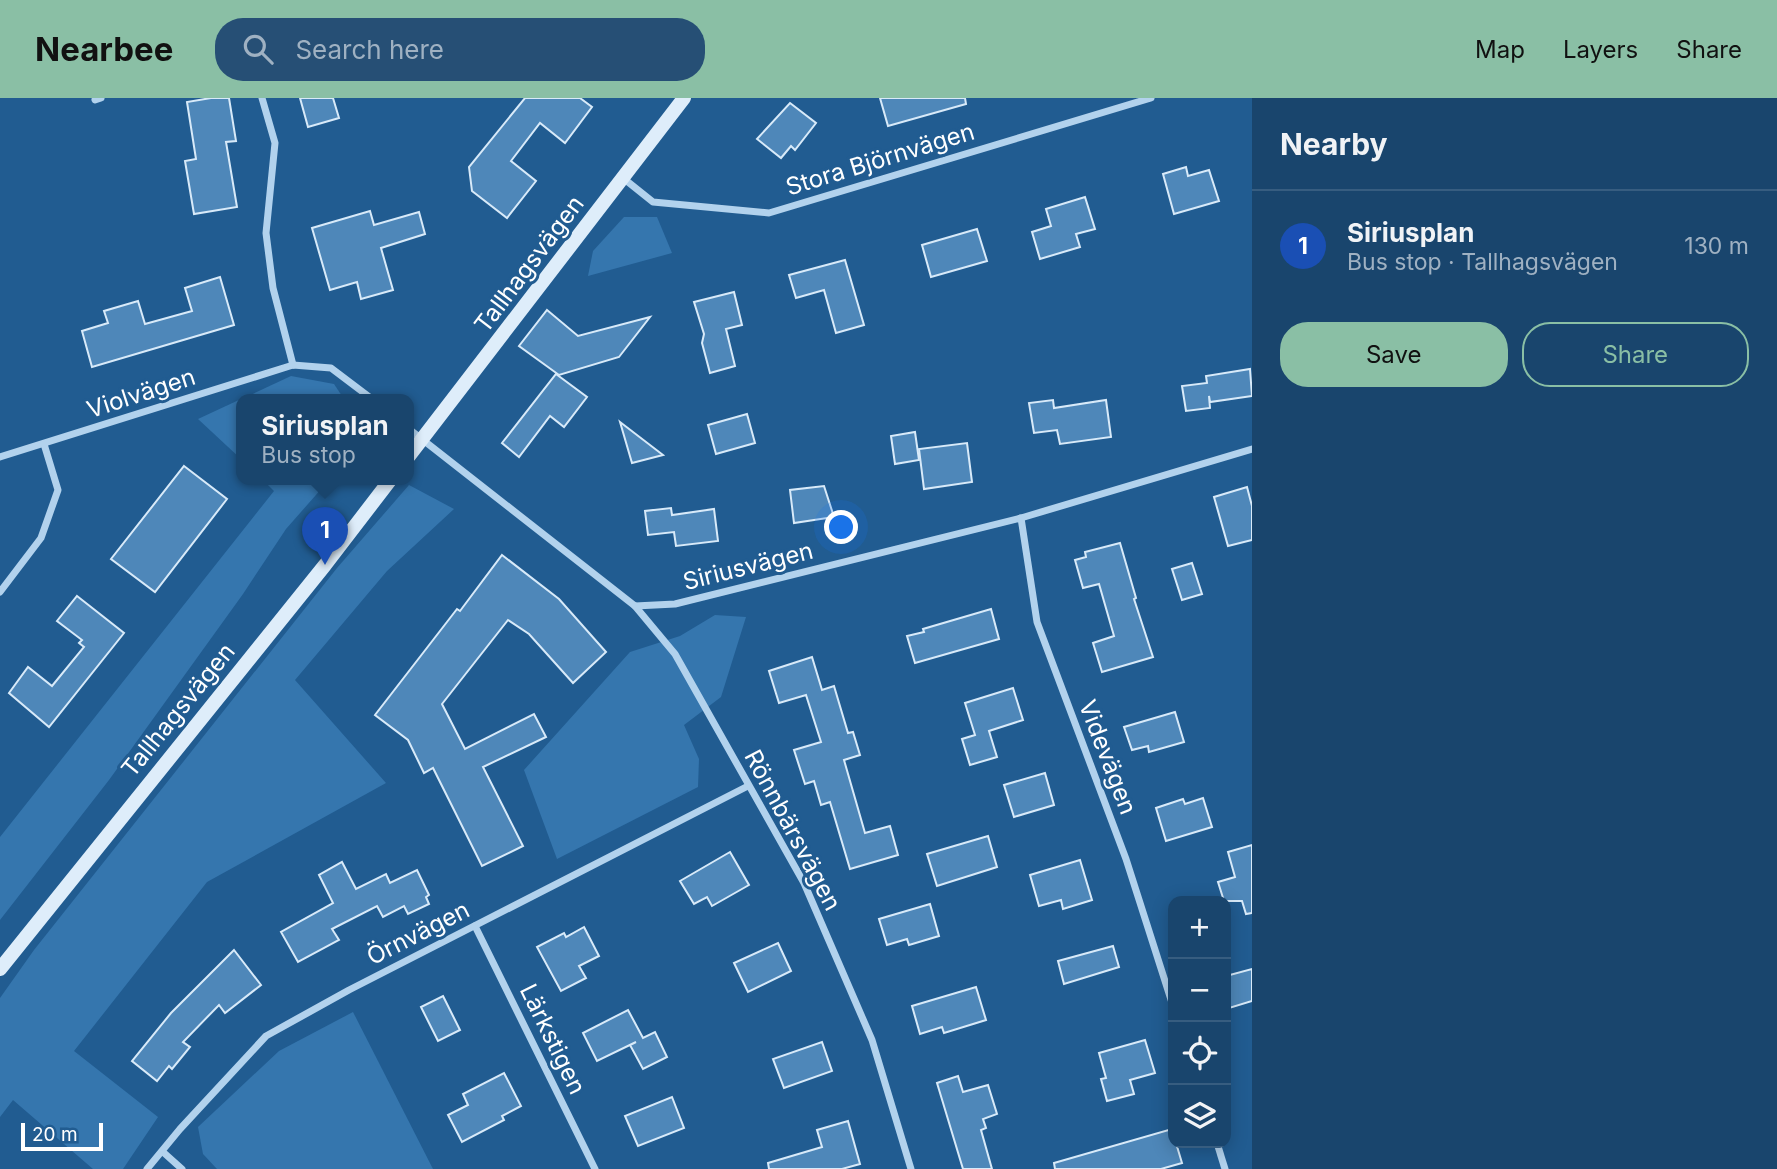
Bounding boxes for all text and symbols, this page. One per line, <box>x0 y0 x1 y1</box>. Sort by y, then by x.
search box <box>215 18 705 81</box>
text: Nearbee <box>35 29 173 69</box>
icon: search <box>239 30 277 68</box>
text: Search here <box>295 34 444 65</box>
text: Map <box>1475 35 1525 64</box>
text: Layers <box>1563 35 1638 64</box>
text: Share <box>1676 35 1742 64</box>
street label: Stora Björnvägen <box>782 117 978 201</box>
text: Nearby <box>1280 126 1388 162</box>
street label: Tallhagsvägen <box>468 190 590 338</box>
text: Siriusplan <box>1347 217 1474 248</box>
text: 1 <box>1298 232 1308 260</box>
text: 130 m <box>1684 232 1749 260</box>
text: Bus stop · Tallhagsvägen <box>1347 248 1618 276</box>
button: Save <box>1280 322 1508 387</box>
button: Share <box>1522 322 1749 387</box>
street label: Violvägen <box>83 362 199 424</box>
popup <box>236 394 414 485</box>
text: Siriusplan <box>261 410 389 441</box>
text: Bus stop <box>261 441 356 469</box>
pin: 1 <box>302 507 348 565</box>
your location <box>824 510 858 544</box>
street label: Siriusvägen <box>680 536 816 596</box>
street label: Tallhagsvägen <box>115 637 241 783</box>
street label: Videvägen <box>1073 696 1143 818</box>
street label: Rönnbärsvägen <box>738 745 848 915</box>
street label: Örnvägen <box>362 895 474 971</box>
map controls <box>1168 896 1231 1148</box>
button: + <box>1168 896 1231 959</box>
button: − <box>1168 959 1231 1022</box>
street label: Lärkstigen <box>514 979 592 1099</box>
button: locate <box>1168 1022 1231 1085</box>
button: layers <box>1168 1085 1231 1148</box>
scale bar <box>21 1120 103 1152</box>
text: 20 m <box>32 1123 78 1146</box>

